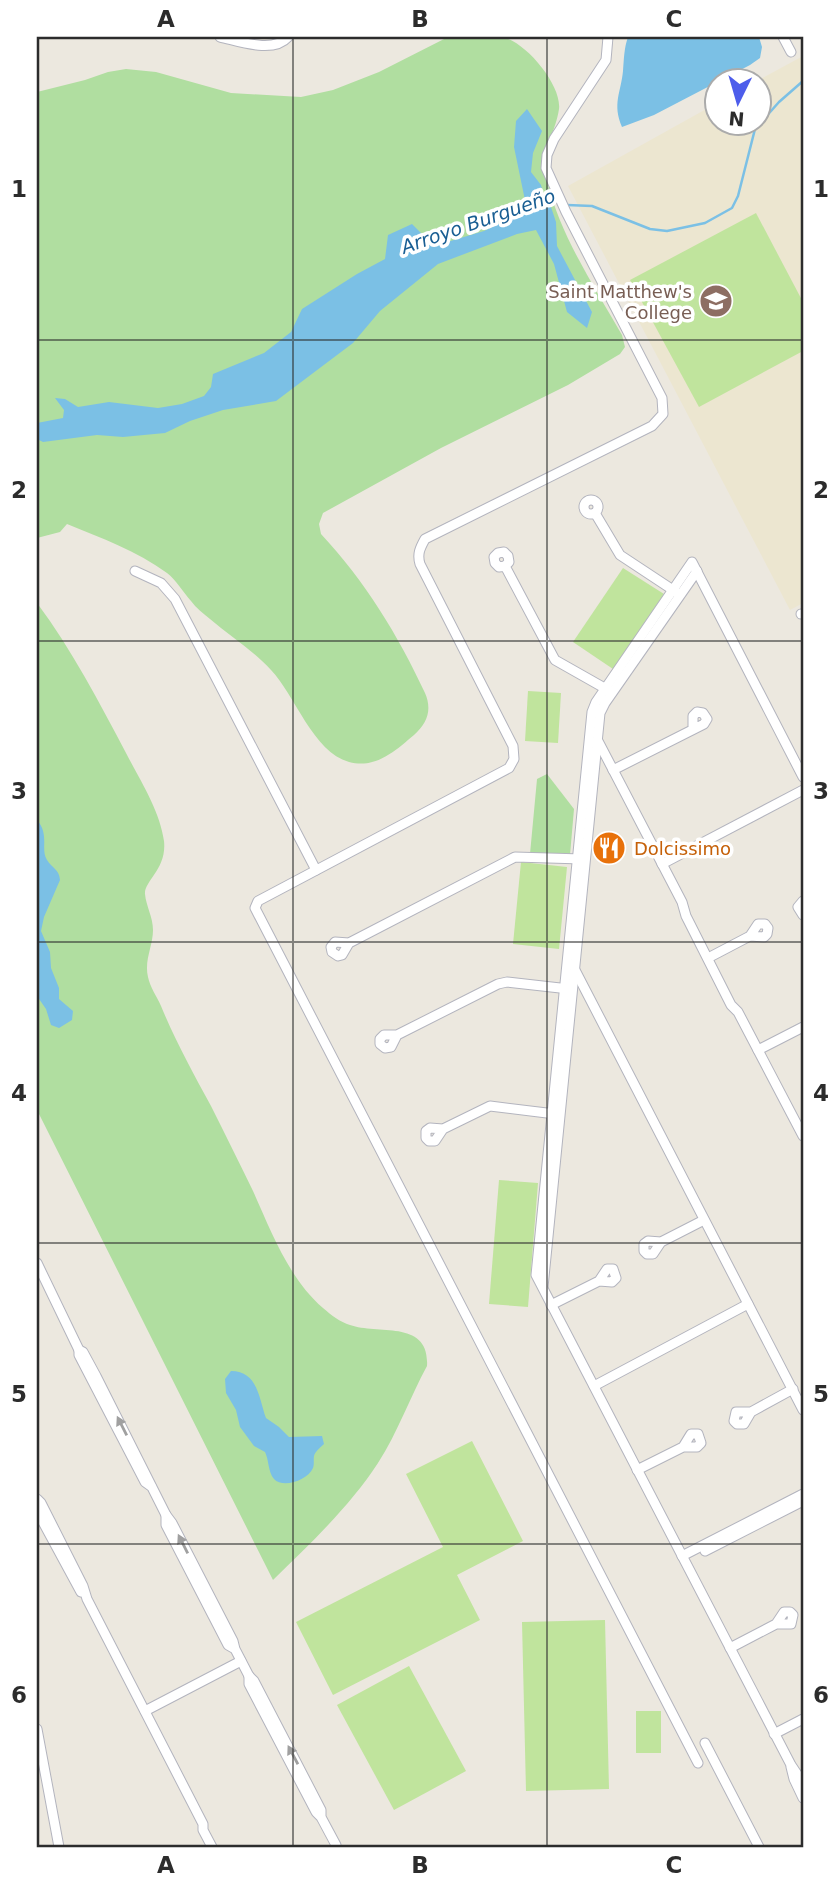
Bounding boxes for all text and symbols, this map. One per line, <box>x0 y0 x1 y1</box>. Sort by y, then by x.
text: A <box>157 6 175 32</box>
text: B <box>411 6 429 32</box>
text: C <box>666 6 682 32</box>
north arrow <box>704 66 774 136</box>
text: N <box>728 107 745 131</box>
text: 1 <box>11 176 27 202</box>
text: 1 <box>813 176 829 202</box>
water label: Arroyo Burgueño <box>396 184 558 258</box>
place label: Saint Matthew's College <box>548 281 692 323</box>
school or university icon: Saint Matthew's College <box>697 282 735 320</box>
text: 2 <box>11 477 27 503</box>
text: 2 <box>813 477 829 503</box>
text: 3 <box>11 778 27 804</box>
text: 3 <box>813 778 829 804</box>
restaurant icon: Dolcissimo <box>590 829 628 867</box>
place label: Dolcissimo <box>634 838 731 859</box>
text: 4 <box>11 1080 27 1106</box>
text: 4 <box>813 1080 829 1106</box>
text: 5 <box>11 1381 27 1407</box>
text: 5 <box>813 1381 829 1407</box>
one-way arrow <box>116 1416 128 1436</box>
one-way arrow <box>178 1534 189 1554</box>
text: 6 <box>11 1682 27 1708</box>
text: 6 <box>813 1682 829 1708</box>
one-way arrow <box>287 1745 299 1765</box>
text: A <box>157 1852 175 1878</box>
text: B <box>411 1852 429 1878</box>
text: C <box>666 1852 682 1878</box>

